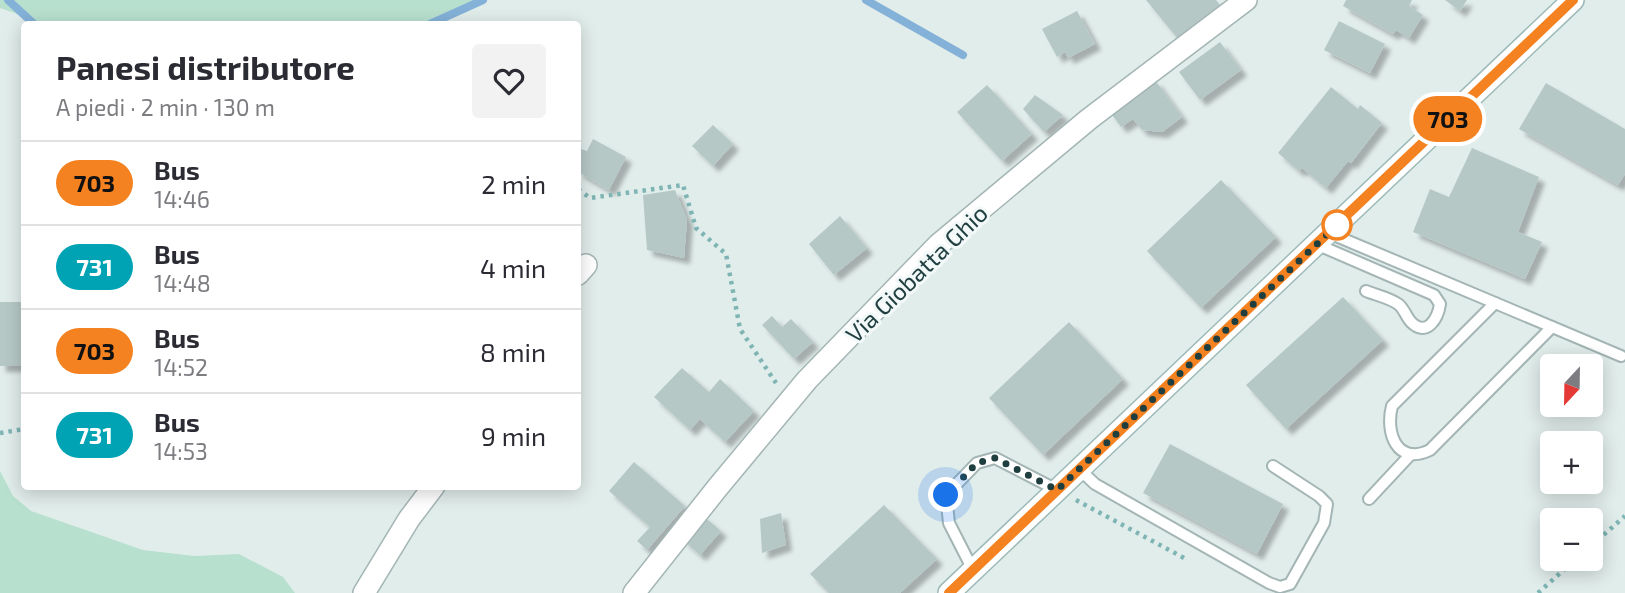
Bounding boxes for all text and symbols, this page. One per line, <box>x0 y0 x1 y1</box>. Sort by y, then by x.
button: heart <box>472 44 546 118</box>
text: Panesi distributore <box>56 47 355 87</box>
text: A piedi · 2 min · 130 m <box>56 93 275 121</box>
line badge: 703 <box>1408 96 1488 142</box>
text: 703 <box>1427 104 1469 133</box>
text: Bus <box>154 154 200 185</box>
text: 703 <box>74 168 115 197</box>
text: 2 min <box>481 168 546 199</box>
text: 14:46 <box>154 185 210 213</box>
street label: Via Giobatta Ghio <box>839 198 993 348</box>
unlabelled marker <box>1322 210 1352 240</box>
text: Bus <box>154 238 200 269</box>
text: 731 <box>76 252 113 281</box>
text: 4 min <box>480 252 546 283</box>
text: 14:48 <box>154 269 211 297</box>
text: Bus <box>154 322 200 353</box>
text: 703 <box>74 336 115 365</box>
text: 8 min <box>480 336 546 367</box>
text: 14:52 <box>154 353 208 381</box>
north arrow <box>1540 354 1603 416</box>
map controls <box>1540 354 1603 571</box>
text: Bus <box>154 406 200 437</box>
text: 731 <box>76 420 113 449</box>
text: 9 min <box>481 420 546 451</box>
button: + <box>1540 431 1603 494</box>
text: 14:53 <box>154 437 208 465</box>
your location <box>928 477 963 512</box>
button: − <box>1540 508 1603 571</box>

